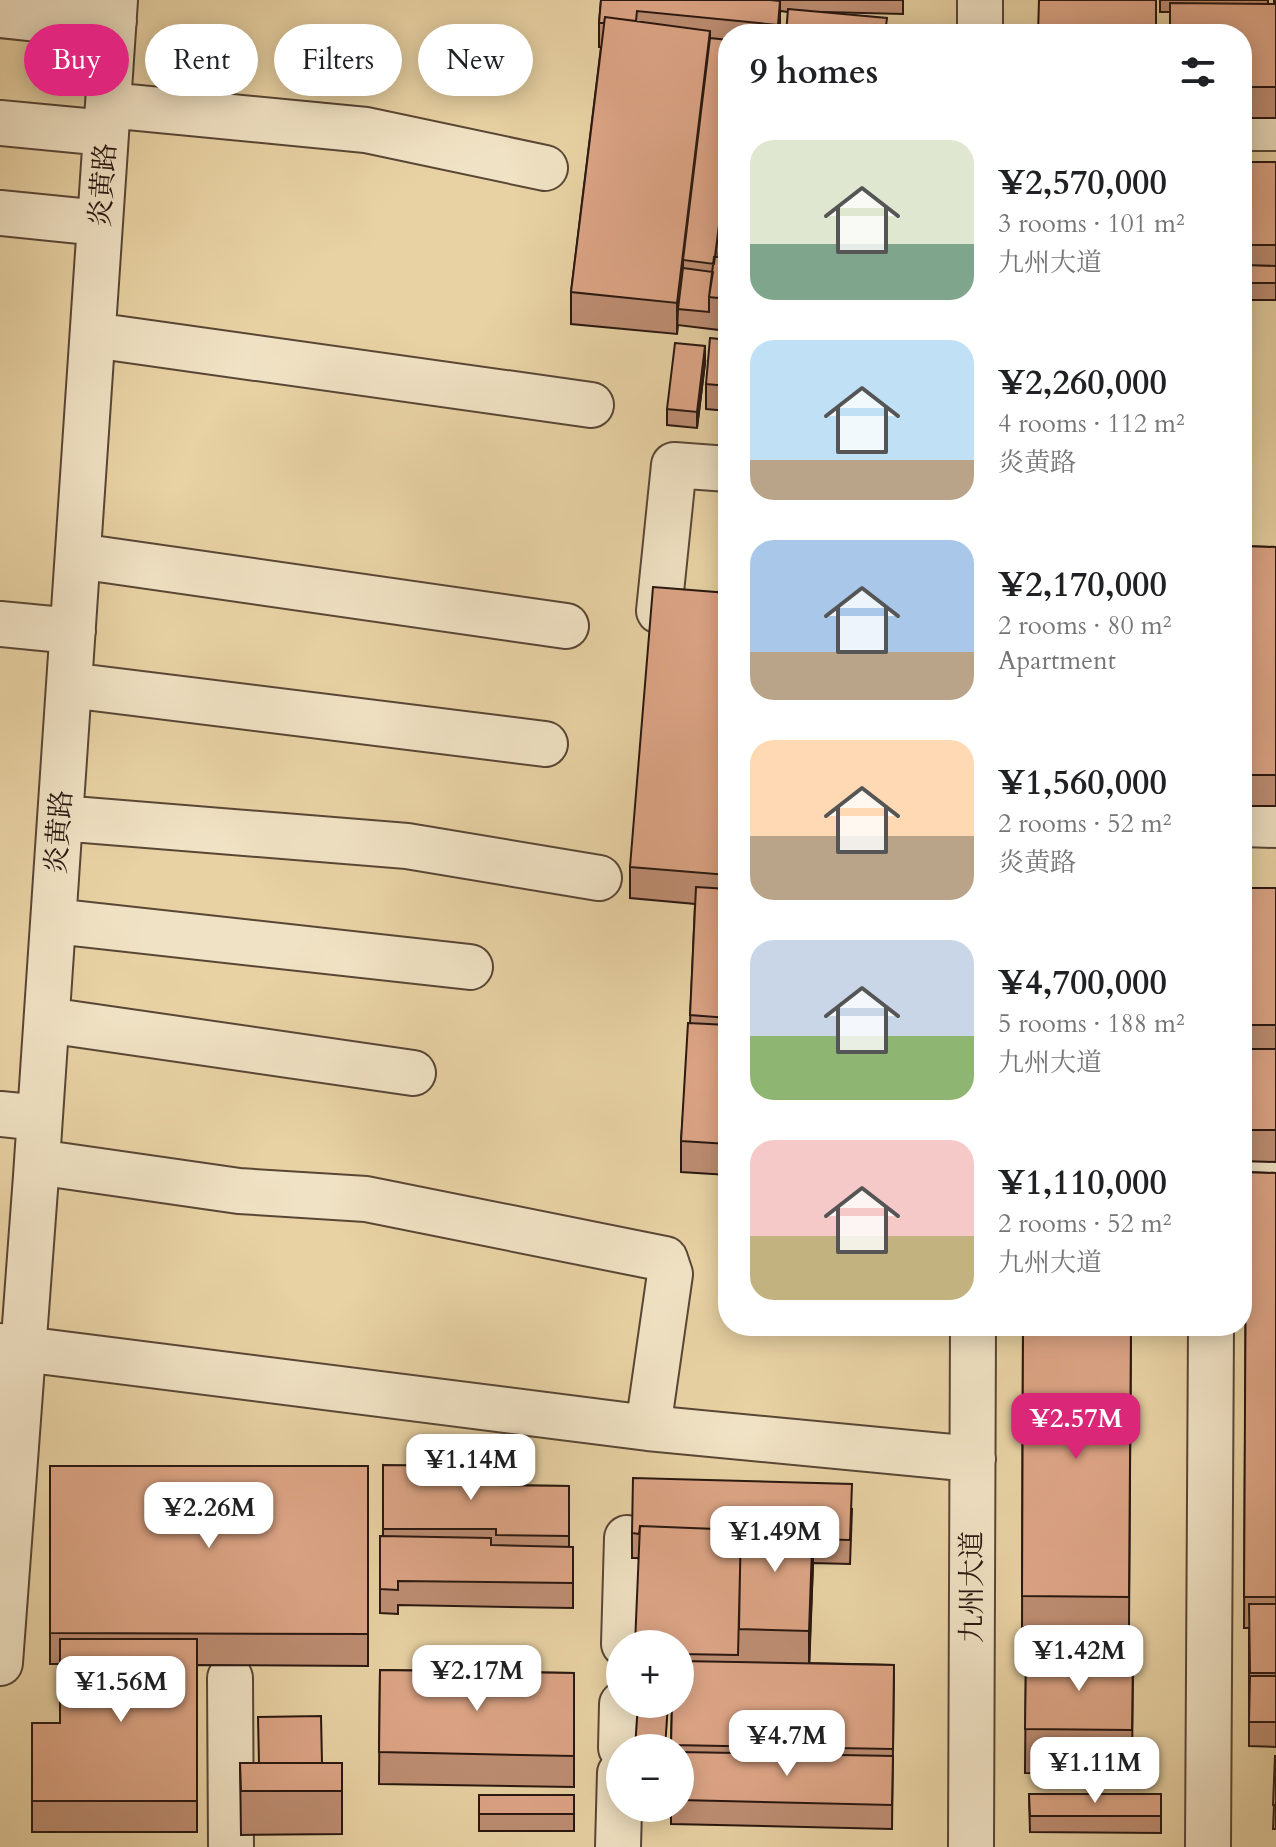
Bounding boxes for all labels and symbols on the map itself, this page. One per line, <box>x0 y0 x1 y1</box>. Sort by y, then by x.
street label: 炎黄路 <box>81 142 125 228</box>
street label: 炎黄路 <box>37 789 81 875</box>
pin: ¥2.57M <box>1011 1393 1141 1461</box>
pin: ¥1.14M <box>406 1434 536 1502</box>
pin: ¥2.26M <box>144 1482 274 1550</box>
pin: ¥1.49M <box>710 1506 840 1574</box>
street label: 九州大道 <box>953 1531 991 1643</box>
pin: ¥1.42M <box>1014 1625 1144 1693</box>
pin: ¥2.17M <box>412 1645 542 1713</box>
pin: ¥1.56M <box>56 1656 186 1724</box>
pin: ¥4.7M <box>731 1710 843 1778</box>
pin: ¥1.11M <box>1030 1737 1160 1805</box>

